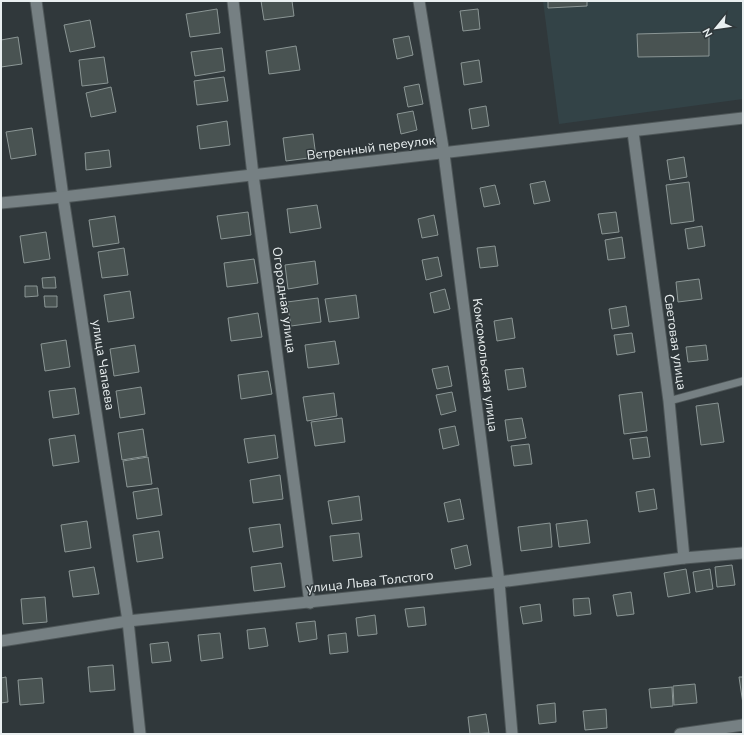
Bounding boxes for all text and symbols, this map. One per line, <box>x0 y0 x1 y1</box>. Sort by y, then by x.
north arrow <box>696 8 736 48</box>
text: N <box>699 25 716 40</box>
street label: Ветренный переулок <box>306 131 436 165</box>
street label: Огородная улица <box>268 246 300 354</box>
street label: Световая улица <box>659 293 691 391</box>
street label: Комсомольская улица <box>468 297 502 433</box>
street label: улица Чапаева <box>87 319 119 411</box>
street label: улица Льва Толстого <box>306 566 434 598</box>

